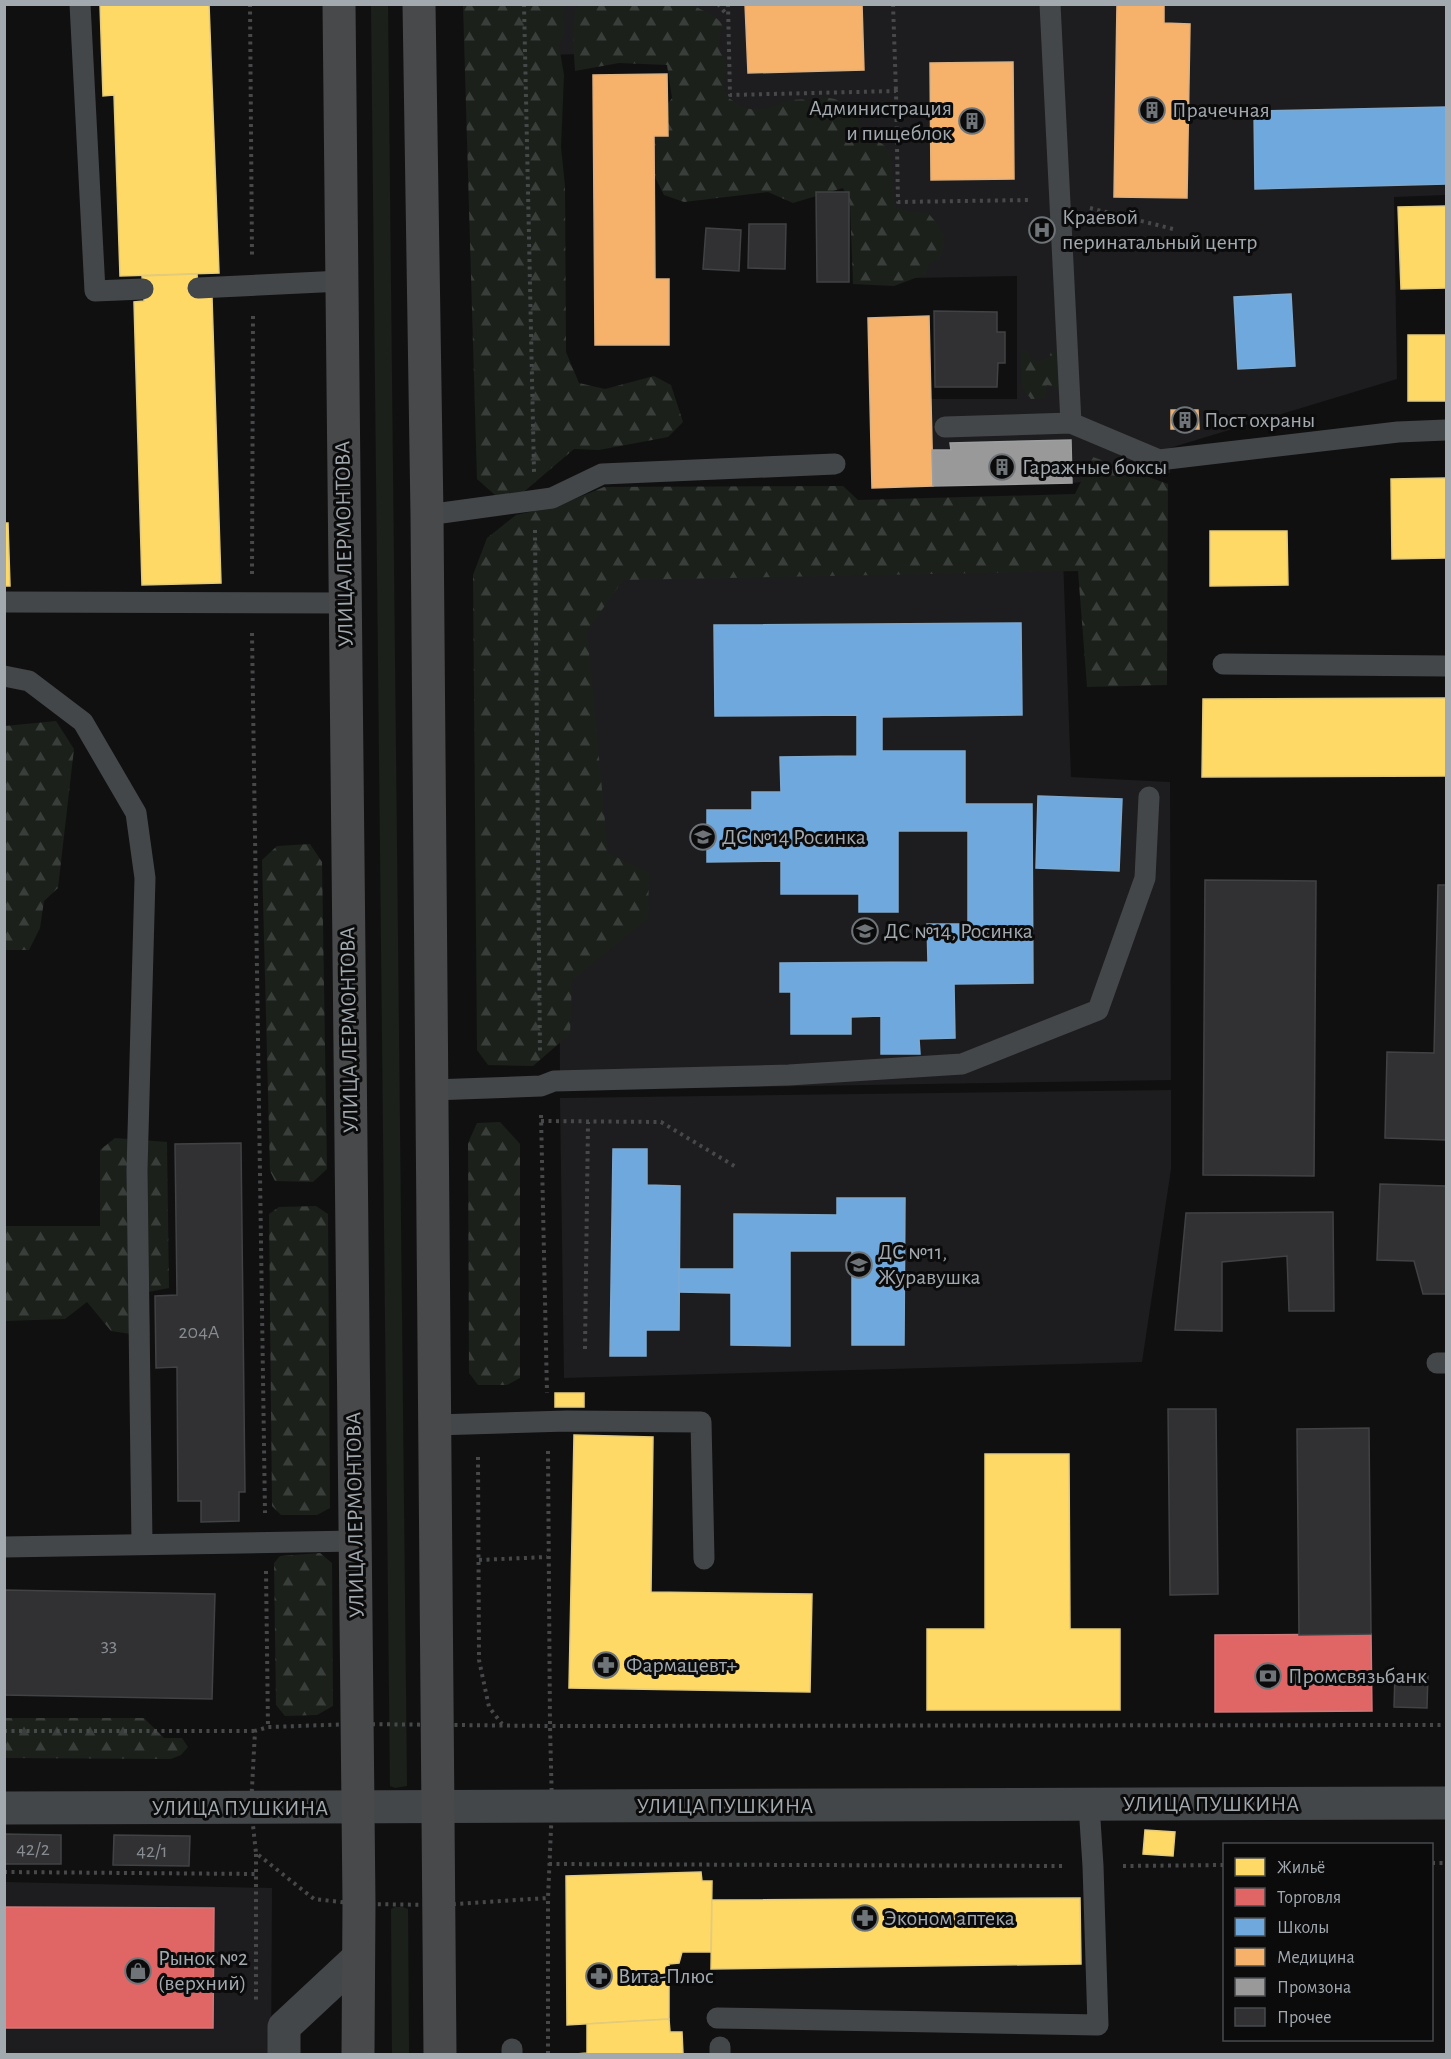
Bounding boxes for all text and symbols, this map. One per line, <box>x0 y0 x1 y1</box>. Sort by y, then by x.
building icon: Прачечная <box>1137 95 1167 125</box>
place label: Администрация и пищеблок <box>809 97 952 144</box>
place label: Прачечная <box>1172 99 1270 121</box>
building icon: Администрация и пищеблок <box>957 106 987 136</box>
place label: Краевой перинатальный центр <box>1062 206 1257 253</box>
hospital icon: Краевой перинатальный центр <box>1027 215 1057 245</box>
building icon: Пост охраны <box>1170 405 1200 435</box>
place label: Пост охраны <box>1204 409 1315 431</box>
street label: УЛИЦА ЛЕРМОНТОВА <box>331 441 357 647</box>
building icon: Гаражные боксы <box>987 452 1017 482</box>
place label: Гаражные боксы <box>1022 456 1167 478</box>
school or university icon: ДС №14 Росинка <box>688 822 718 852</box>
place label: ДС №14 Росинка <box>722 826 866 848</box>
school or university icon: ДС №14, Росинка <box>850 916 880 946</box>
place label: ДС №14, Росинка <box>884 920 1033 942</box>
street label: УЛИЦА ЛЕРМОНТОВА <box>336 927 362 1133</box>
place label: ДС №11, Журавушка <box>878 1241 981 1288</box>
school or university icon: ДС №11, Журавушка <box>844 1250 874 1280</box>
house number: 204А <box>178 1322 220 1342</box>
street label: УЛИЦА ЛЕРМОНТОВА <box>342 1412 368 1618</box>
house number: 33 <box>101 1635 117 1655</box>
pharmacy icon: Фармацевт+ <box>591 1650 621 1680</box>
place label: Фармацевт+ <box>626 1654 737 1676</box>
bank icon: Промсвязьбанк <box>1253 1661 1283 1691</box>
place label: Промсвязьбанк <box>1288 1665 1427 1687</box>
street label: УЛИЦА ПУШКИНА <box>1123 1793 1299 1815</box>
street label: УЛИЦА ПУШКИНА <box>637 1795 813 1817</box>
street label: УЛИЦА ПУШКИНА <box>152 1797 328 1819</box>
house number: 42/2 <box>16 1839 50 1859</box>
house number: 42/1 <box>136 1841 168 1861</box>
legend <box>1223 1843 1433 2041</box>
text: Жильё <box>1277 1859 1325 1877</box>
text: Торговля <box>1277 1889 1341 1907</box>
pharmacy icon: Эконом аптека <box>850 1903 880 1933</box>
place label: Эконом аптека <box>884 1907 1015 1929</box>
text: Школы <box>1277 1919 1329 1937</box>
place label: Рынок №2 (верхний) <box>158 1947 248 1994</box>
text: Медицина <box>1277 1949 1355 1967</box>
shop icon: Рынок №2 (верхний) <box>123 1956 153 1986</box>
pharmacy icon: Вита-Плюс <box>584 1961 614 1991</box>
place label: Вита-Плюс <box>618 1965 714 1987</box>
text: Промзона <box>1277 1979 1351 1997</box>
text: Прочее <box>1277 2009 1332 2027</box>

